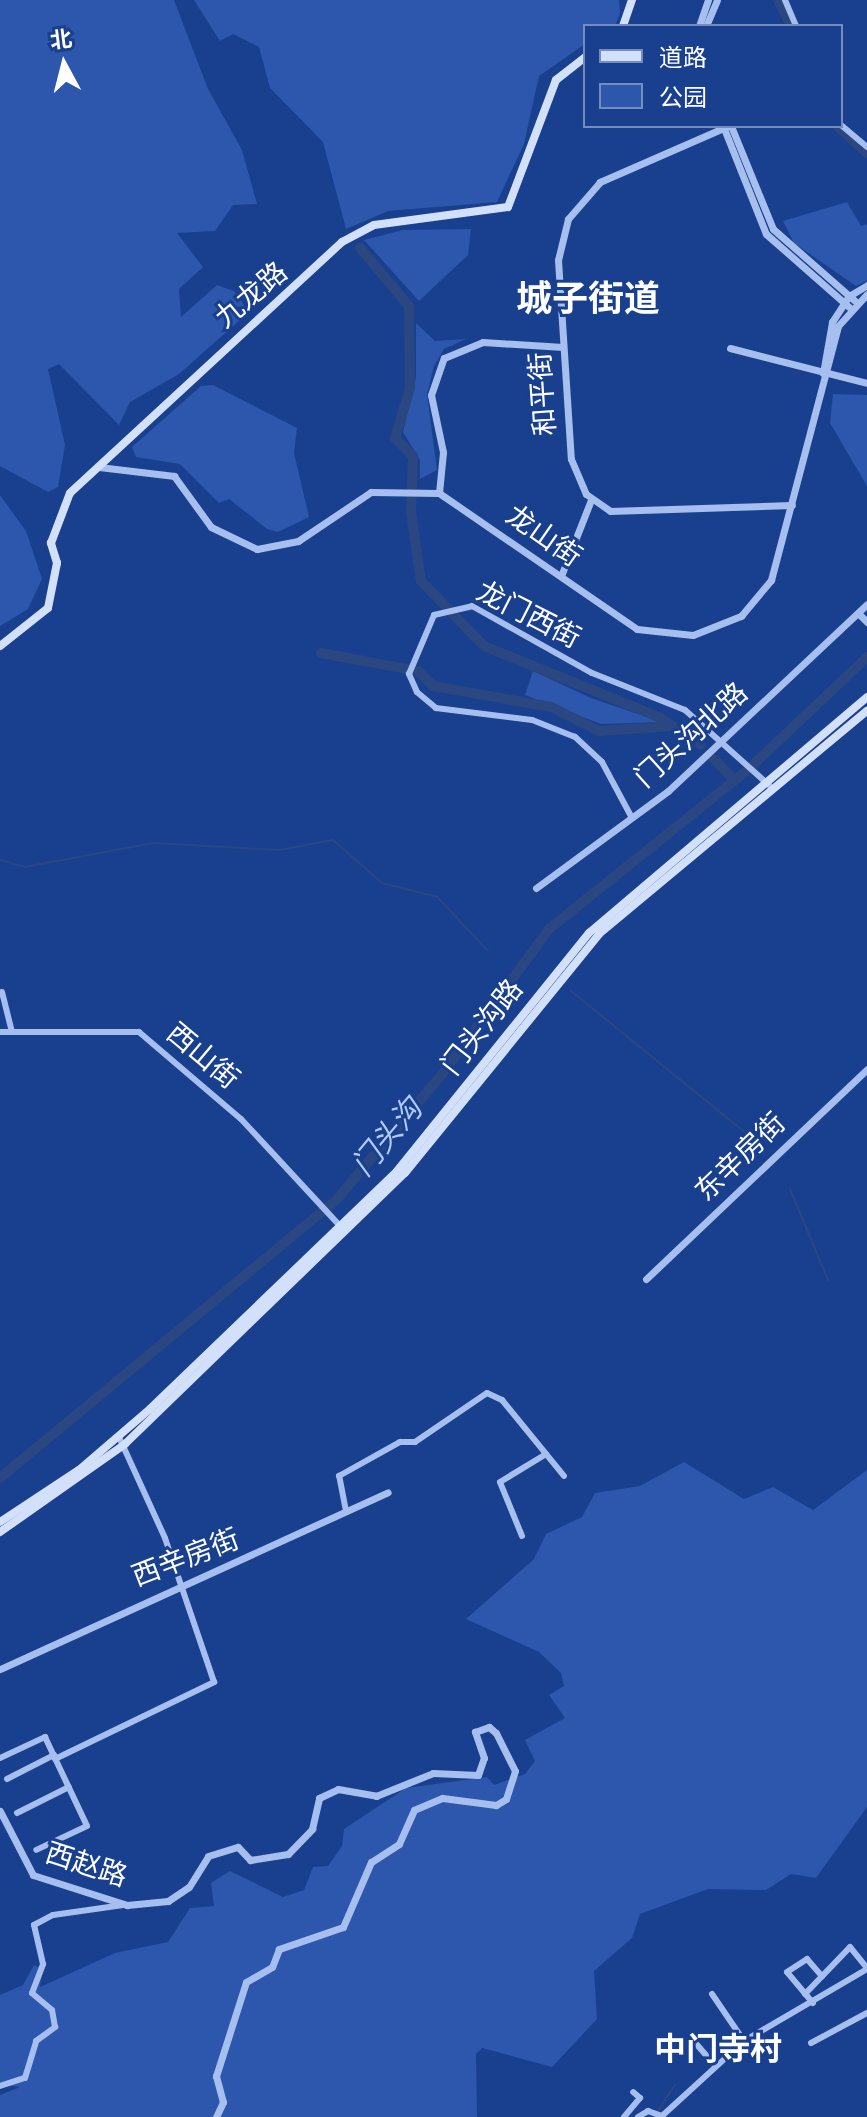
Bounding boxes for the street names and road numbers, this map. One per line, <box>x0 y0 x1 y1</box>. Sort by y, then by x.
street label: 九龙路 <box>209 256 295 336</box>
street label: 和平街 <box>524 351 564 437</box>
street label: 龙山街 <box>499 499 587 575</box>
street label: 龙门西街 <box>470 576 586 656</box>
street label: 门头沟北路 <box>629 677 755 795</box>
street label: 门头沟路 <box>435 974 531 1082</box>
street label: 西山街 <box>159 1017 245 1097</box>
street label: 东辛房街 <box>689 1107 793 1209</box>
street label: 西辛房街 <box>128 1523 244 1595</box>
street label: 西赵路 <box>41 1837 131 1895</box>

